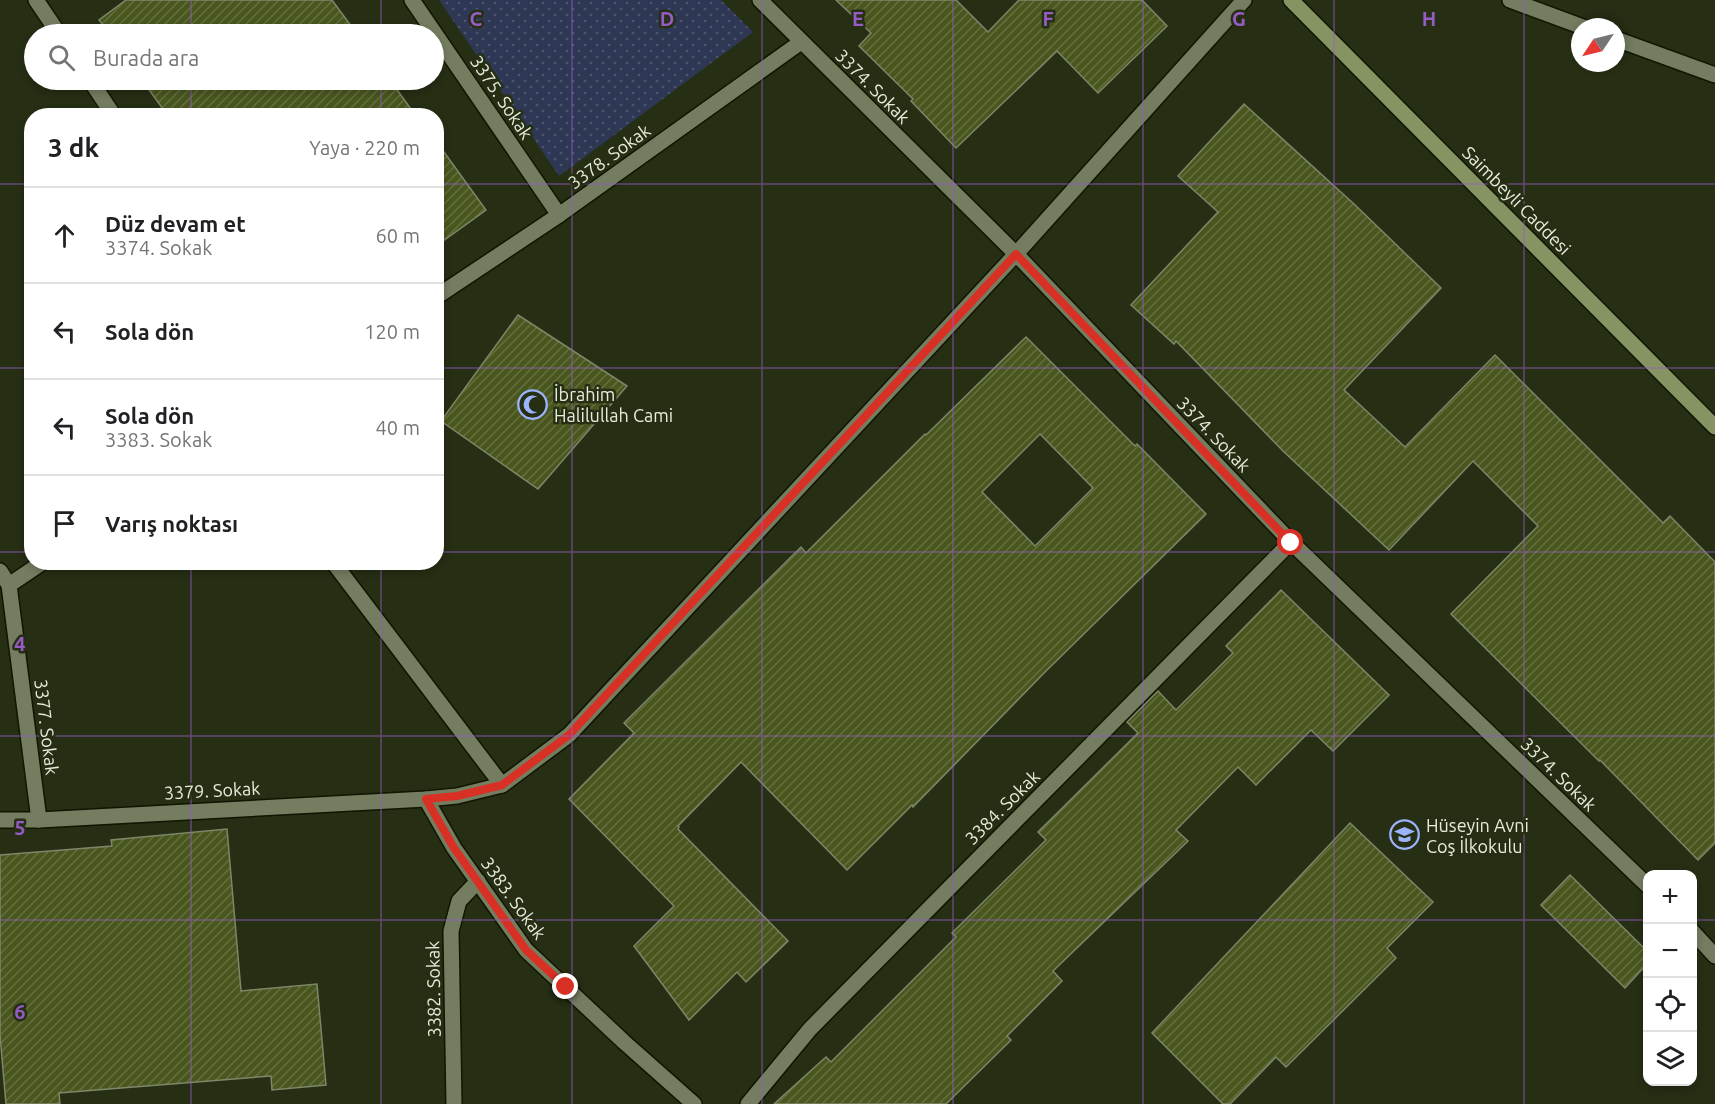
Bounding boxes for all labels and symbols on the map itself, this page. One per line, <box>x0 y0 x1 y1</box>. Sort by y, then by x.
text: C <box>470 7 483 30</box>
text: D <box>660 7 674 30</box>
text: E <box>852 7 864 30</box>
text: F <box>1042 7 1054 30</box>
text: G <box>1232 7 1246 30</box>
text: H <box>1422 7 1436 30</box>
north arrow <box>1571 18 1625 72</box>
street label: 3374. Sokak <box>832 45 914 127</box>
street label: 3375. Sokak <box>467 51 537 143</box>
street label: 3378. Sokak <box>564 120 654 192</box>
street label: Saimbeyli Caddesi <box>1459 142 1575 258</box>
place label: İbrahim Halilullah Cami <box>554 384 673 425</box>
mosque icon: İbrahim Halilullah Cami <box>517 388 549 420</box>
street label: 3374. Sokak <box>1173 392 1255 476</box>
route start <box>1277 529 1303 555</box>
text: 4 <box>14 632 26 655</box>
street label: 3377. Sokak <box>31 678 63 776</box>
street label: 3374. Sokak <box>1517 733 1601 815</box>
street label: 3384. Sokak <box>961 766 1043 848</box>
street label: 3379. Sokak <box>163 777 261 803</box>
place label: Hüseyin Avni Coş İlkokulu <box>1426 815 1529 856</box>
text: 5 <box>14 816 26 839</box>
school or university icon: Hüseyin Avni Coş İlkokulu <box>1389 819 1421 851</box>
street label: 3383. Sokak <box>478 853 550 943</box>
street label: 3382. Sokak <box>422 941 444 1037</box>
route end <box>552 973 578 999</box>
text: 6 <box>14 1000 26 1023</box>

